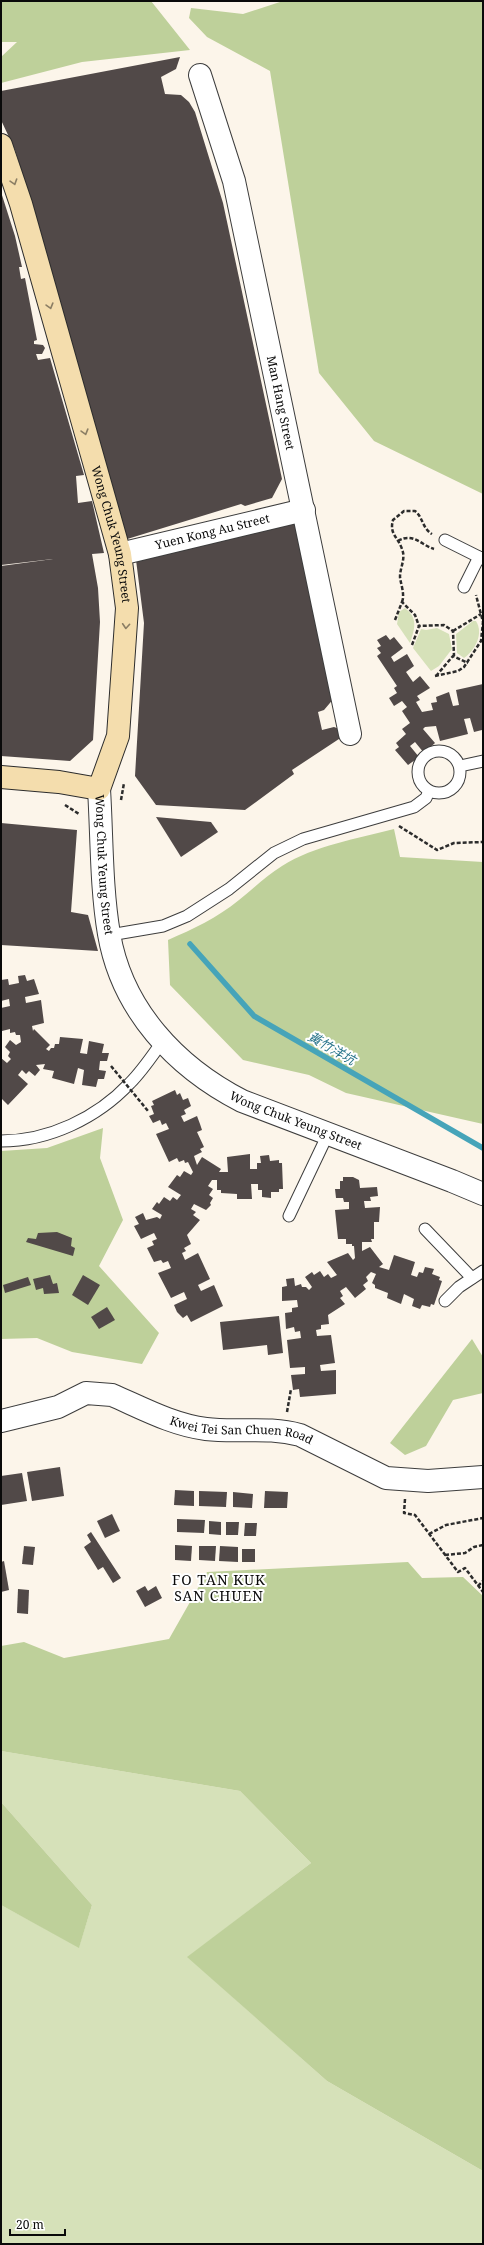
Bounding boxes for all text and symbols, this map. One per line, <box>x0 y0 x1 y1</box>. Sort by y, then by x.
one-way arrow <box>9 178 17 185</box>
one-way arrow <box>45 303 54 310</box>
street label: Man Hang Street <box>263 354 299 451</box>
one-way arrow <box>80 428 89 435</box>
street label: Wong Chuk Yeung Street <box>87 464 135 604</box>
street label: Yuen Kong Au Street <box>152 510 271 554</box>
one-way arrow <box>121 623 130 629</box>
street label: Wong Chuk Yeung Street <box>91 794 118 936</box>
water label: 黃竹洋坑 <box>305 1027 361 1070</box>
street label: Wong Chuk Yeung Street <box>227 1087 364 1154</box>
street label: Kwei Tei San Chuen Road <box>168 1412 317 1449</box>
district label: FO TAN KUK SAN CHUEN <box>172 1570 266 1605</box>
scale bar <box>10 2211 65 2237</box>
text: 20 m <box>16 2216 44 2233</box>

